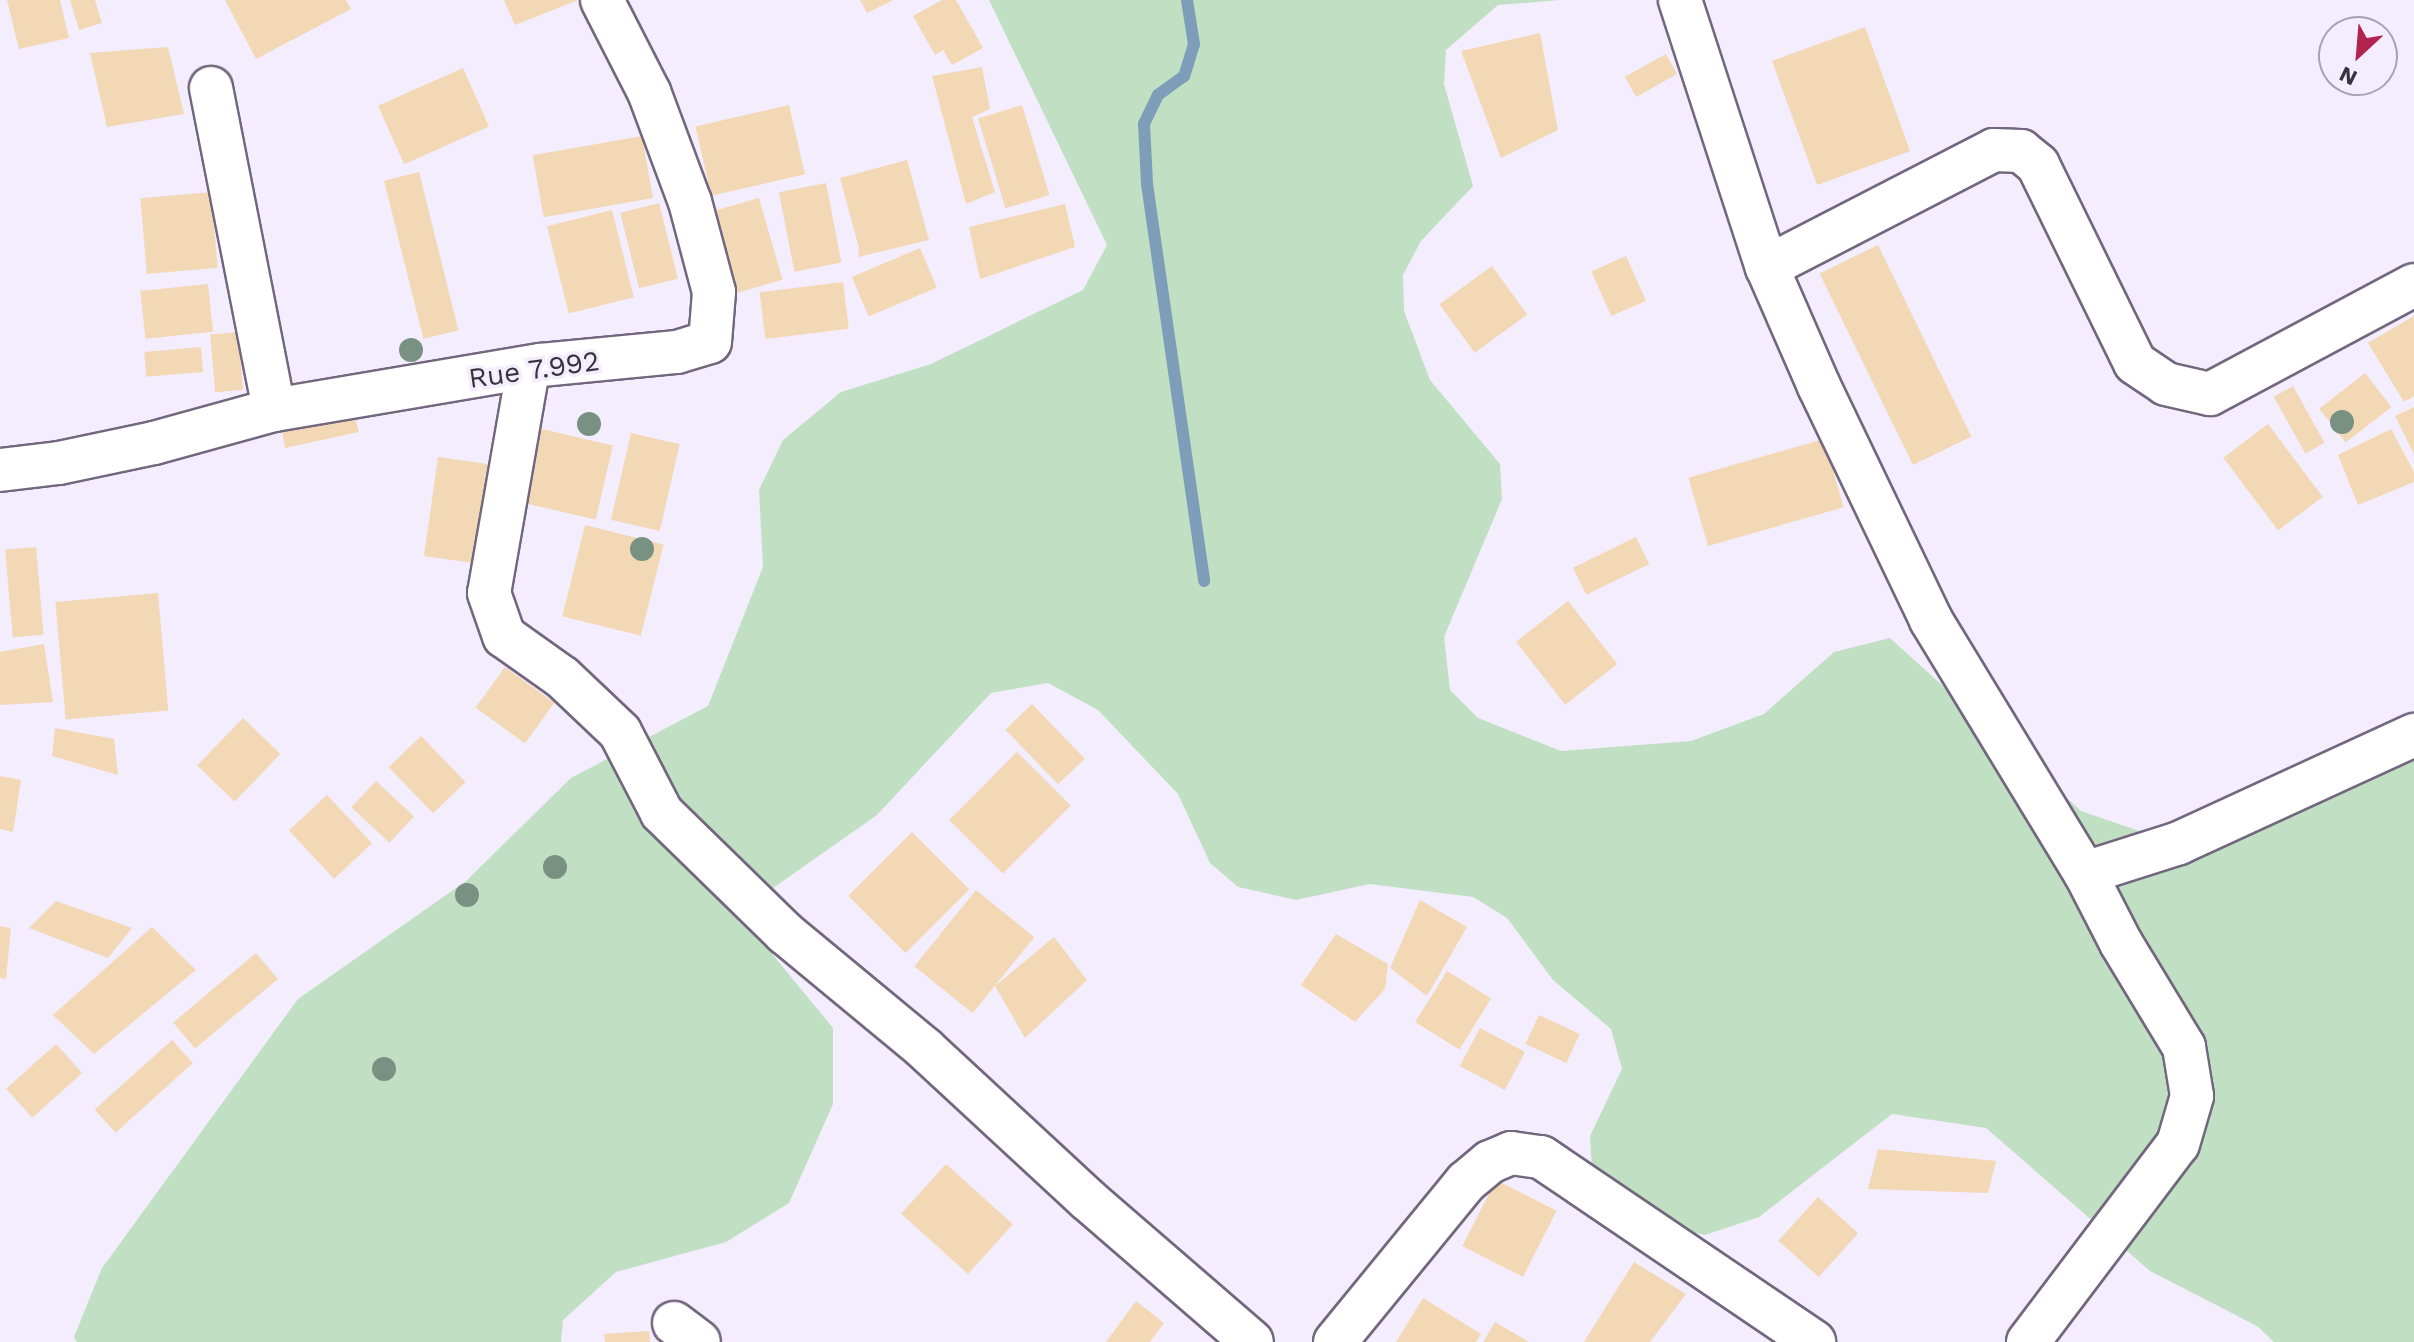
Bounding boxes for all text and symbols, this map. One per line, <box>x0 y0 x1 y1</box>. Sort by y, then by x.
north arrow <box>2318 16 2398 96</box>
text: N <box>2335 61 2361 91</box>
street label: Rue 7.992 <box>466 344 602 396</box>

